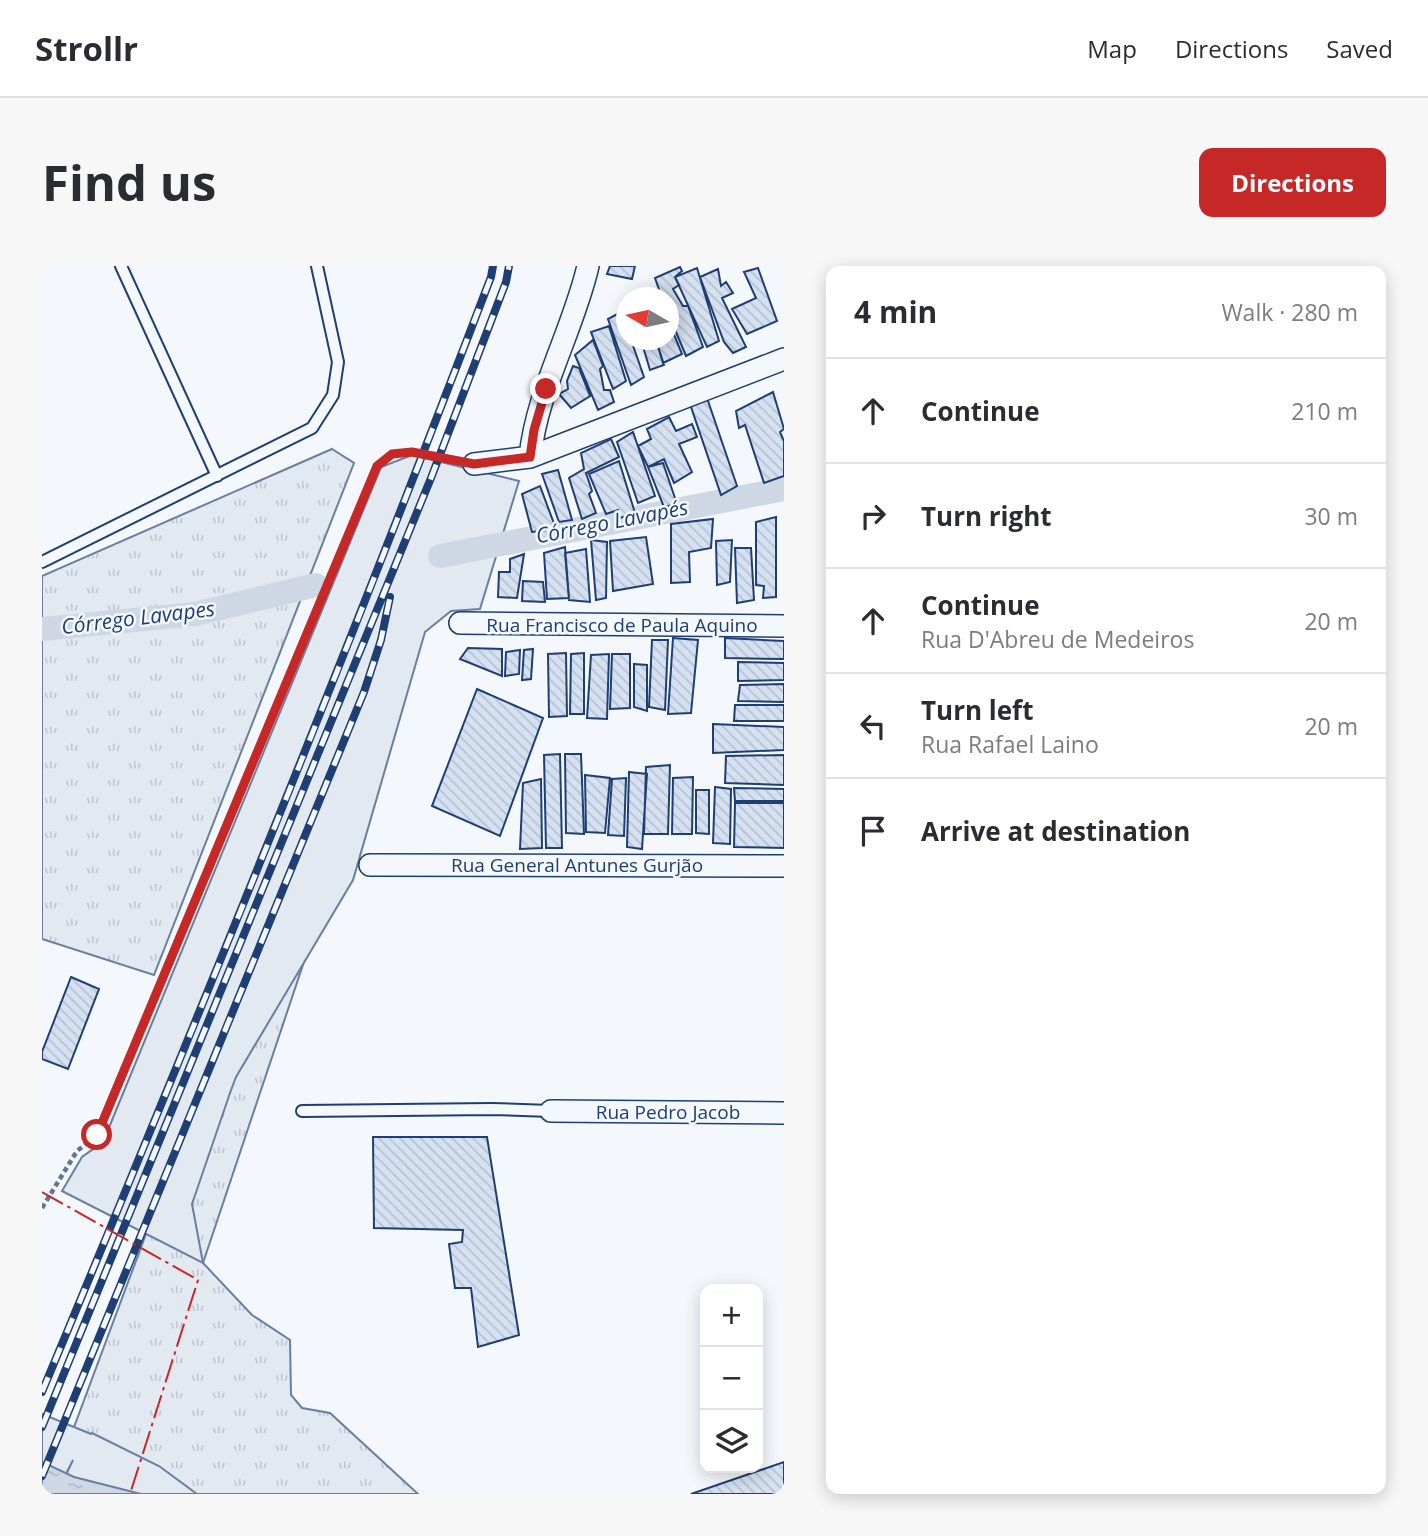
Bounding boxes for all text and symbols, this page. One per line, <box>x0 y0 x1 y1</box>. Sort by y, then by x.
text: Strollr <box>35 26 138 71</box>
text: Map <box>1087 32 1137 65</box>
text: Directions <box>1175 32 1288 65</box>
text: Saved <box>1326 32 1393 65</box>
button: Directions <box>1199 148 1386 217</box>
text: Find us <box>42 149 216 215</box>
north arrow <box>616 287 679 350</box>
text: 4 min <box>854 291 937 332</box>
text: Walk · 280 m <box>1221 296 1358 328</box>
route end <box>530 373 561 404</box>
icon: ahead <box>854 392 892 430</box>
text: Continue <box>921 393 1040 429</box>
text: 210 m <box>1291 395 1358 427</box>
water label: Córrego Lavapés <box>533 493 690 550</box>
icon: right <box>854 497 892 535</box>
text: Turn right <box>921 498 1052 534</box>
text: 30 m <box>1304 500 1358 532</box>
text: Continue <box>921 587 1040 623</box>
water label: Córrego Lavapes <box>59 594 216 640</box>
icon: ahead <box>854 602 892 640</box>
text: 20 m <box>1304 605 1358 637</box>
street label: Rua Francisco de Paula Aquino <box>486 612 758 638</box>
text: Rua D'Abreu de Medeiros <box>921 623 1194 655</box>
text: Turn left <box>921 692 1033 728</box>
icon: left <box>854 707 892 745</box>
text: 20 m <box>1304 710 1358 742</box>
text: Rua Rafael Laino <box>921 728 1099 760</box>
icon: arrive <box>854 812 892 850</box>
text: Arrive at destination <box>921 813 1190 849</box>
street label: Rua General Antunes Gurjão <box>451 852 703 878</box>
street label: Rua Pedro Jacob <box>596 1099 740 1125</box>
route start <box>81 1119 112 1150</box>
map controls <box>700 1284 763 1473</box>
button: + <box>700 1284 763 1347</box>
button: − <box>700 1347 763 1410</box>
button: layers <box>700 1410 763 1473</box>

